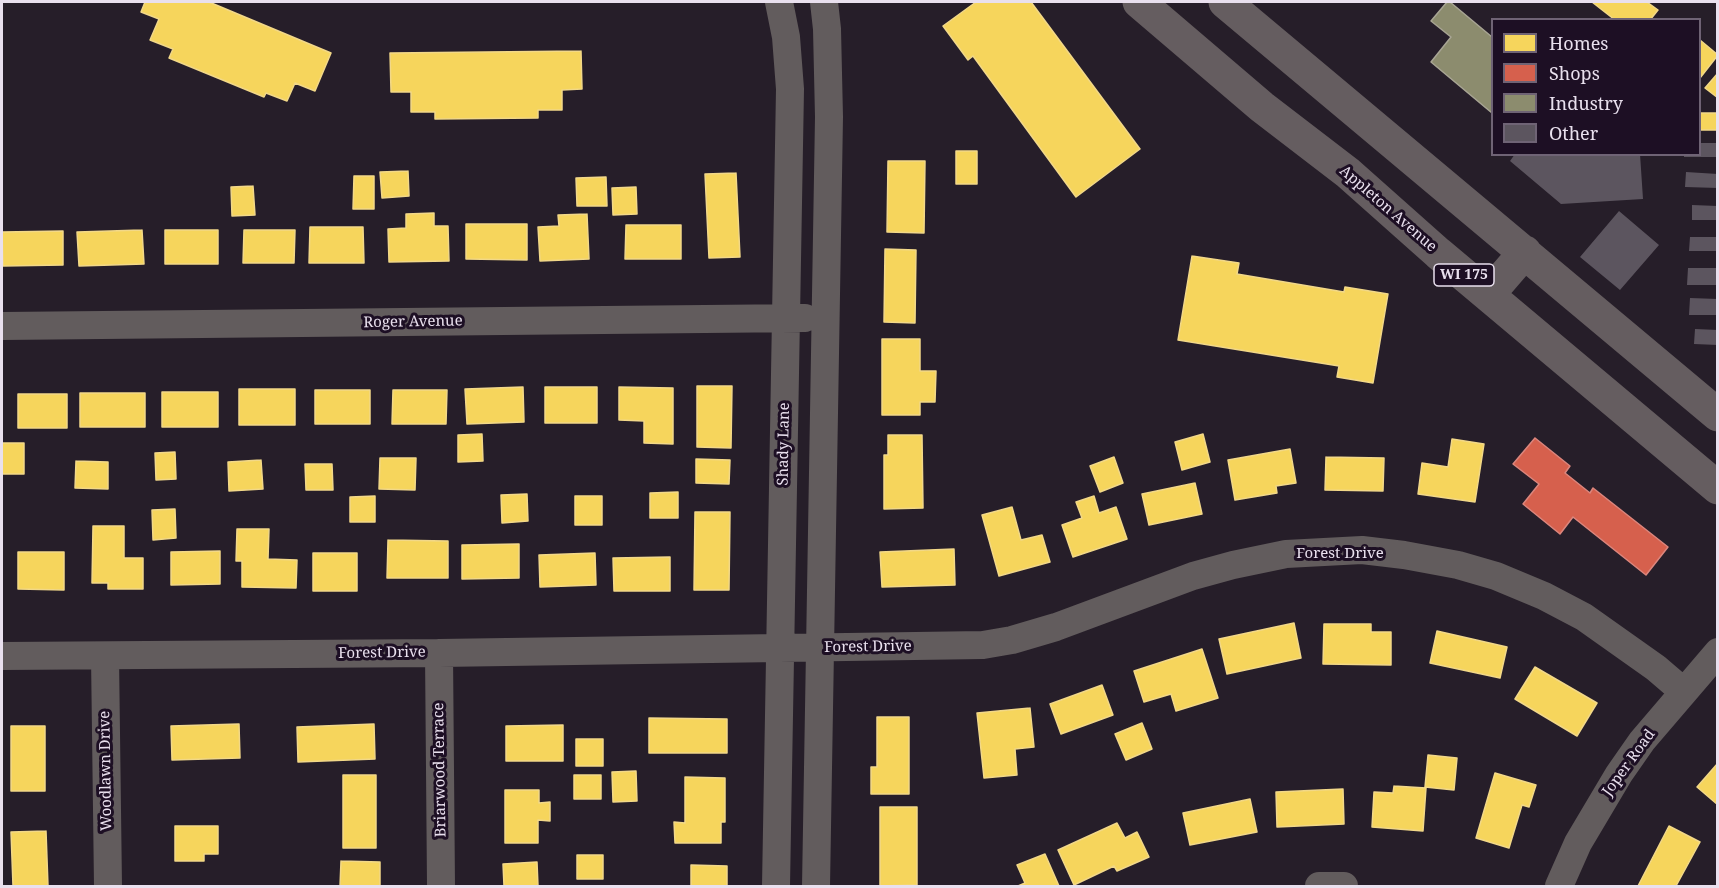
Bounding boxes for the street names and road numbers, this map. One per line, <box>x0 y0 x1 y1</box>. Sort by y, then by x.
street label: Appleton Avenue <box>1336 162 1440 256</box>
road number: WI 175 <box>1434 264 1494 286</box>
street label: Roger Avenue <box>363 312 463 332</box>
street label: Shady Lane <box>774 402 794 486</box>
street label: Forest Drive <box>1296 545 1384 563</box>
street label: Forest Drive <box>824 637 912 657</box>
street label: Forest Drive <box>338 643 426 663</box>
street label: Briarwood Terrace <box>430 703 450 837</box>
street label: Woodlawn Drive <box>96 711 116 831</box>
street label: Joper Road <box>1599 726 1659 800</box>

